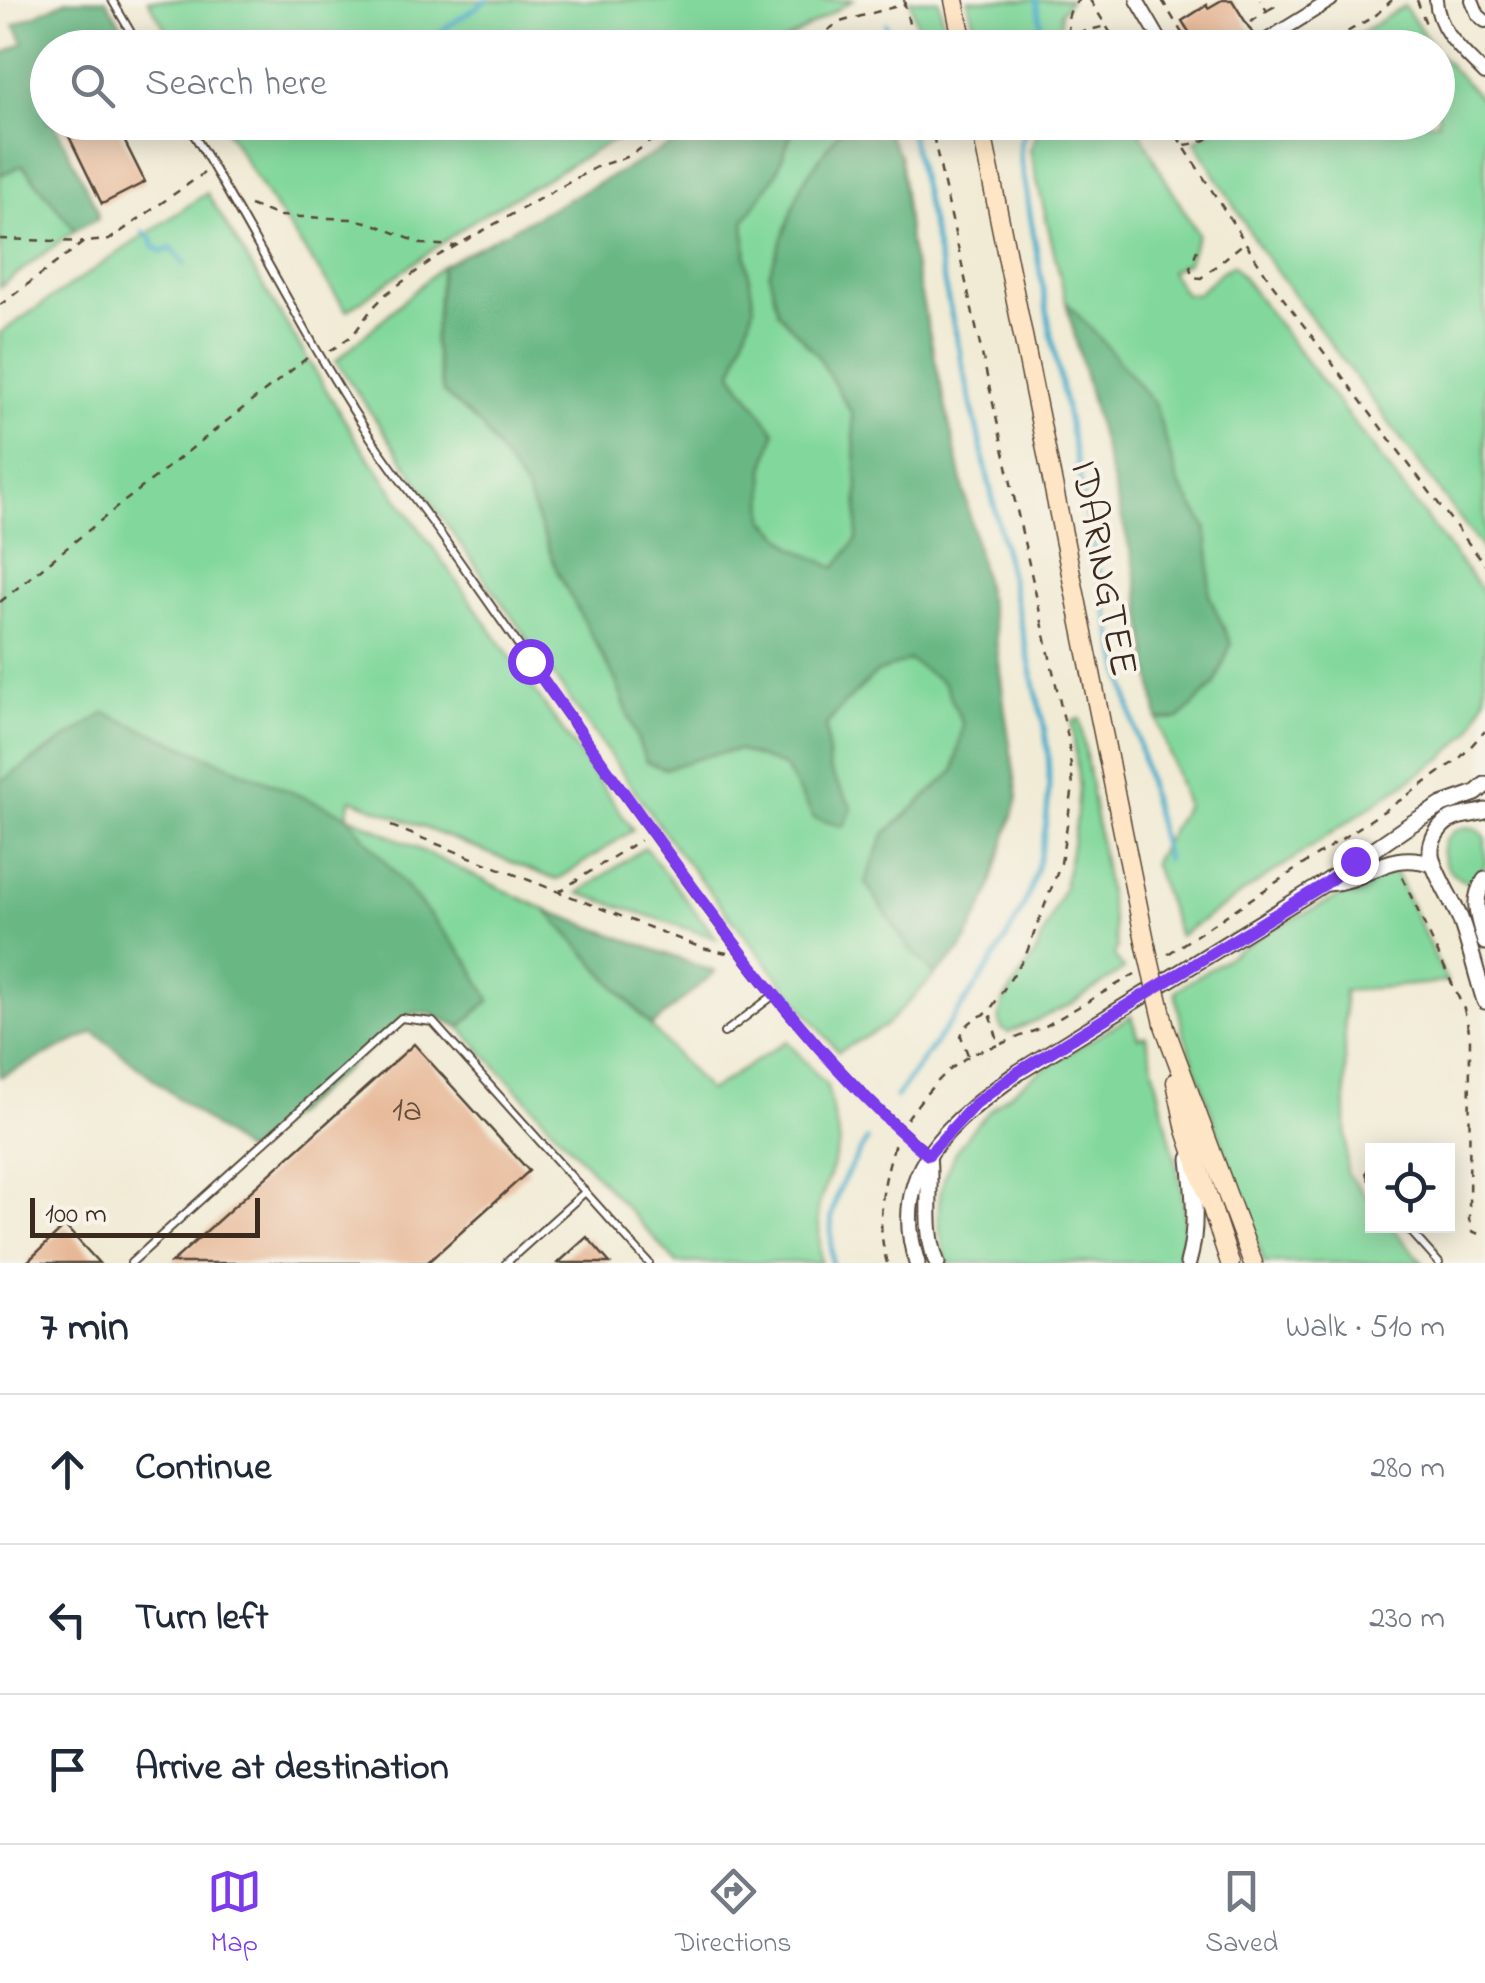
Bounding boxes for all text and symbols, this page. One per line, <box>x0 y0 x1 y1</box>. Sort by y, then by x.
search box <box>30 30 1455 140</box>
text: Search here <box>145 57 327 113</box>
icon: search <box>65 58 120 113</box>
street label: IDARINGTEE <box>1052 456 1151 682</box>
route start <box>508 639 554 685</box>
route end <box>1333 839 1379 885</box>
house number: 1a <box>392 1086 422 1137</box>
map controls <box>1365 1143 1455 1233</box>
button: locate <box>1365 1143 1455 1233</box>
scale bar <box>30 1193 260 1238</box>
text: 100 m <box>45 1195 107 1236</box>
text: 7 min <box>40 1298 129 1359</box>
text: Walk · 510 m <box>1286 1305 1445 1352</box>
text: Continue <box>135 1441 271 1497</box>
icon: ahead <box>40 1442 95 1497</box>
text: 280 m <box>1370 1446 1445 1493</box>
text: Turn left <box>135 1591 268 1647</box>
icon: left <box>40 1592 95 1647</box>
text: 230 m <box>1369 1596 1445 1643</box>
text: Arrive at destination <box>135 1741 449 1797</box>
icon: arrive <box>40 1742 95 1797</box>
tab: Map <box>207 1864 262 1965</box>
tab: Directions <box>675 1864 792 1965</box>
tab: Saved <box>1205 1864 1278 1965</box>

